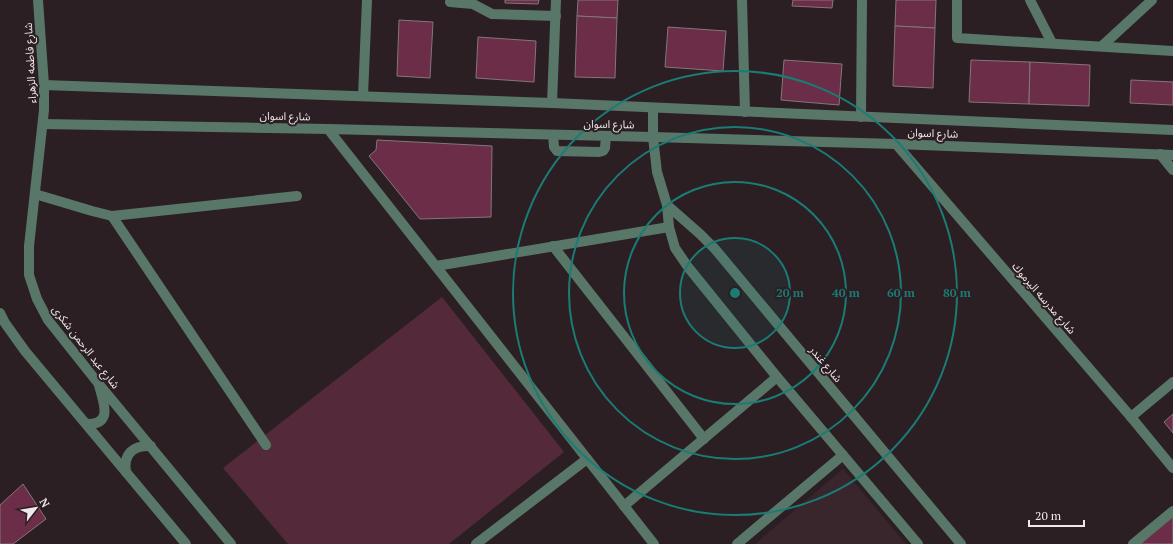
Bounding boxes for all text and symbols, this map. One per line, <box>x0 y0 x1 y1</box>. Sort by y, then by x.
street label: شارع فاطمه الزهراء <box>21 22 40 104</box>
street label: شارع اسوان <box>260 109 311 124</box>
street label: شارع اسوان <box>584 117 635 132</box>
street label: شارع اسوان <box>907 125 959 142</box>
street label: شارع مدرسه اليرموك <box>1008 259 1079 338</box>
text: 20 m <box>776 285 804 300</box>
text: 40 m <box>832 285 860 300</box>
text: 60 m <box>887 285 915 300</box>
text: 80 m <box>943 285 971 300</box>
centre of rings <box>728 286 742 300</box>
street label: شارع عبد الرحمن شكرى <box>48 303 123 392</box>
street label: شارع غندر <box>805 342 846 386</box>
north arrow <box>16 488 56 528</box>
text: N <box>36 496 53 511</box>
scale bar <box>1029 502 1084 528</box>
text: 20 m <box>1035 508 1062 523</box>

